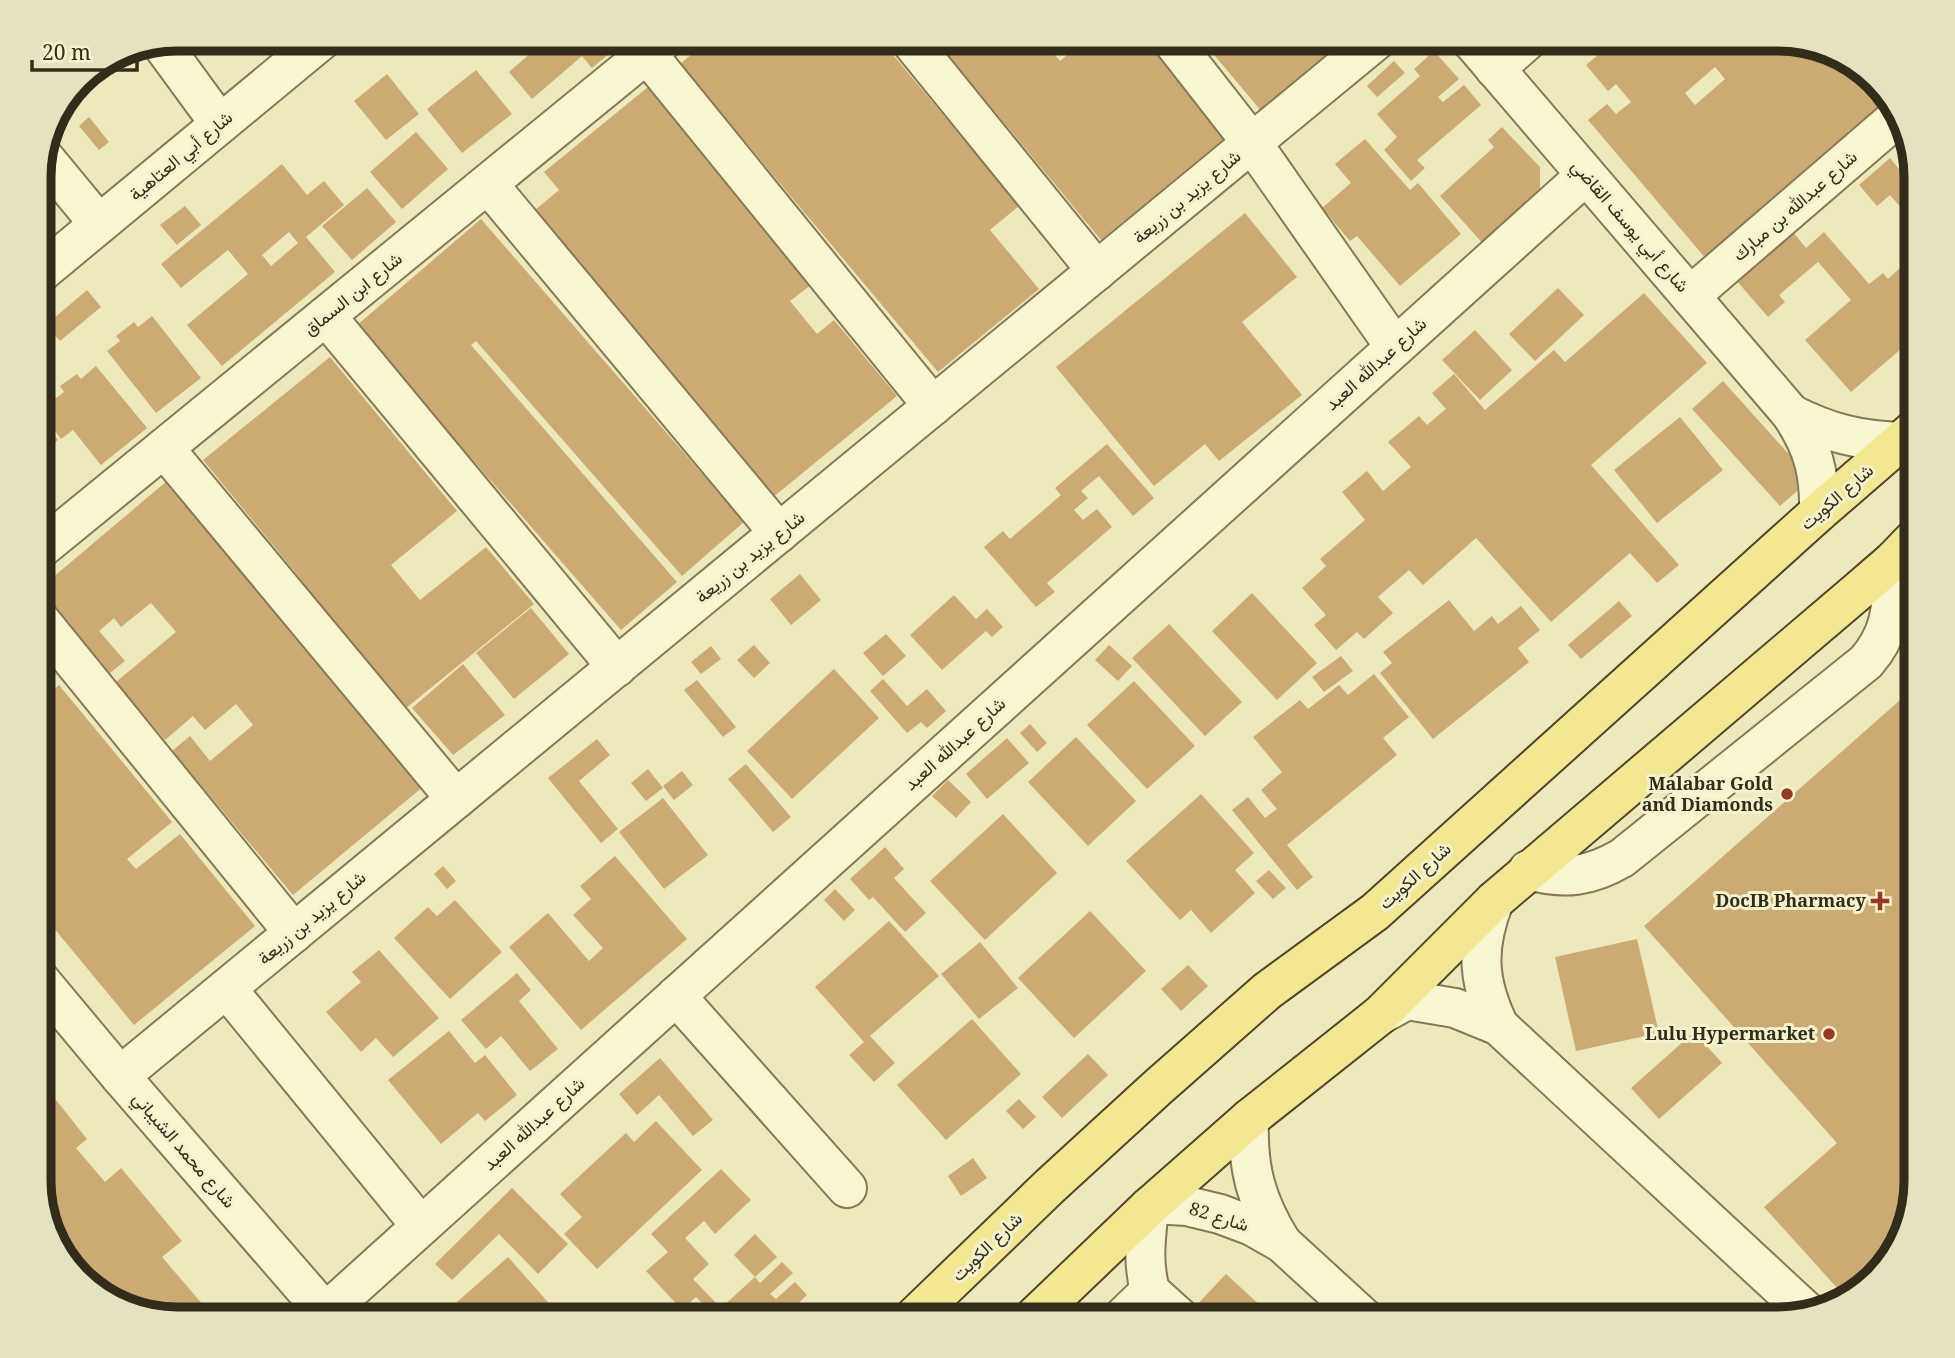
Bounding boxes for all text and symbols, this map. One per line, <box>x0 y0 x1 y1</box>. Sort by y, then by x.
scale bar <box>32 28 136 72</box>
text: 20 m <box>42 38 91 66</box>
street label: شارع أبي العتاهية <box>124 105 240 209</box>
street label: شارع يزيد بن زريعة <box>1127 144 1246 249</box>
street label: شارع عبدالله بن مبارك <box>1727 144 1862 267</box>
street label: شارع أبي يوسف القاضي <box>1563 154 1695 299</box>
street label: شارع ابن السماق <box>298 246 407 341</box>
street label: شارع عبدالله العبد <box>1319 311 1432 416</box>
street label: شارع الكويت <box>1795 458 1879 536</box>
street label: شارع يزيد بن زريعة <box>690 505 810 609</box>
street label: شارع عبدالله العبد <box>898 691 1011 796</box>
place label: Malabar Gold and Diamonds <box>1642 771 1773 816</box>
marker: Malabar Gold and Diamonds <box>1779 786 1795 802</box>
street label: شارع الكويت <box>1373 836 1456 915</box>
street label: شارع يزيد بن زريعة <box>252 865 371 970</box>
place label: DocIB Pharmacy <box>1716 888 1867 912</box>
marker: DocIB Pharmacy <box>1872 893 1888 909</box>
place label: Lulu Hypermarket <box>1645 1021 1815 1045</box>
marker: Lulu Hypermarket <box>1821 1026 1837 1042</box>
street label: شارع عبدالله العبد <box>477 1071 590 1176</box>
street label: شارع محمد الشيباني <box>125 1086 242 1215</box>
street label: شارع 82 <box>1186 1196 1252 1237</box>
street label: شارع الكويت <box>946 1206 1028 1287</box>

